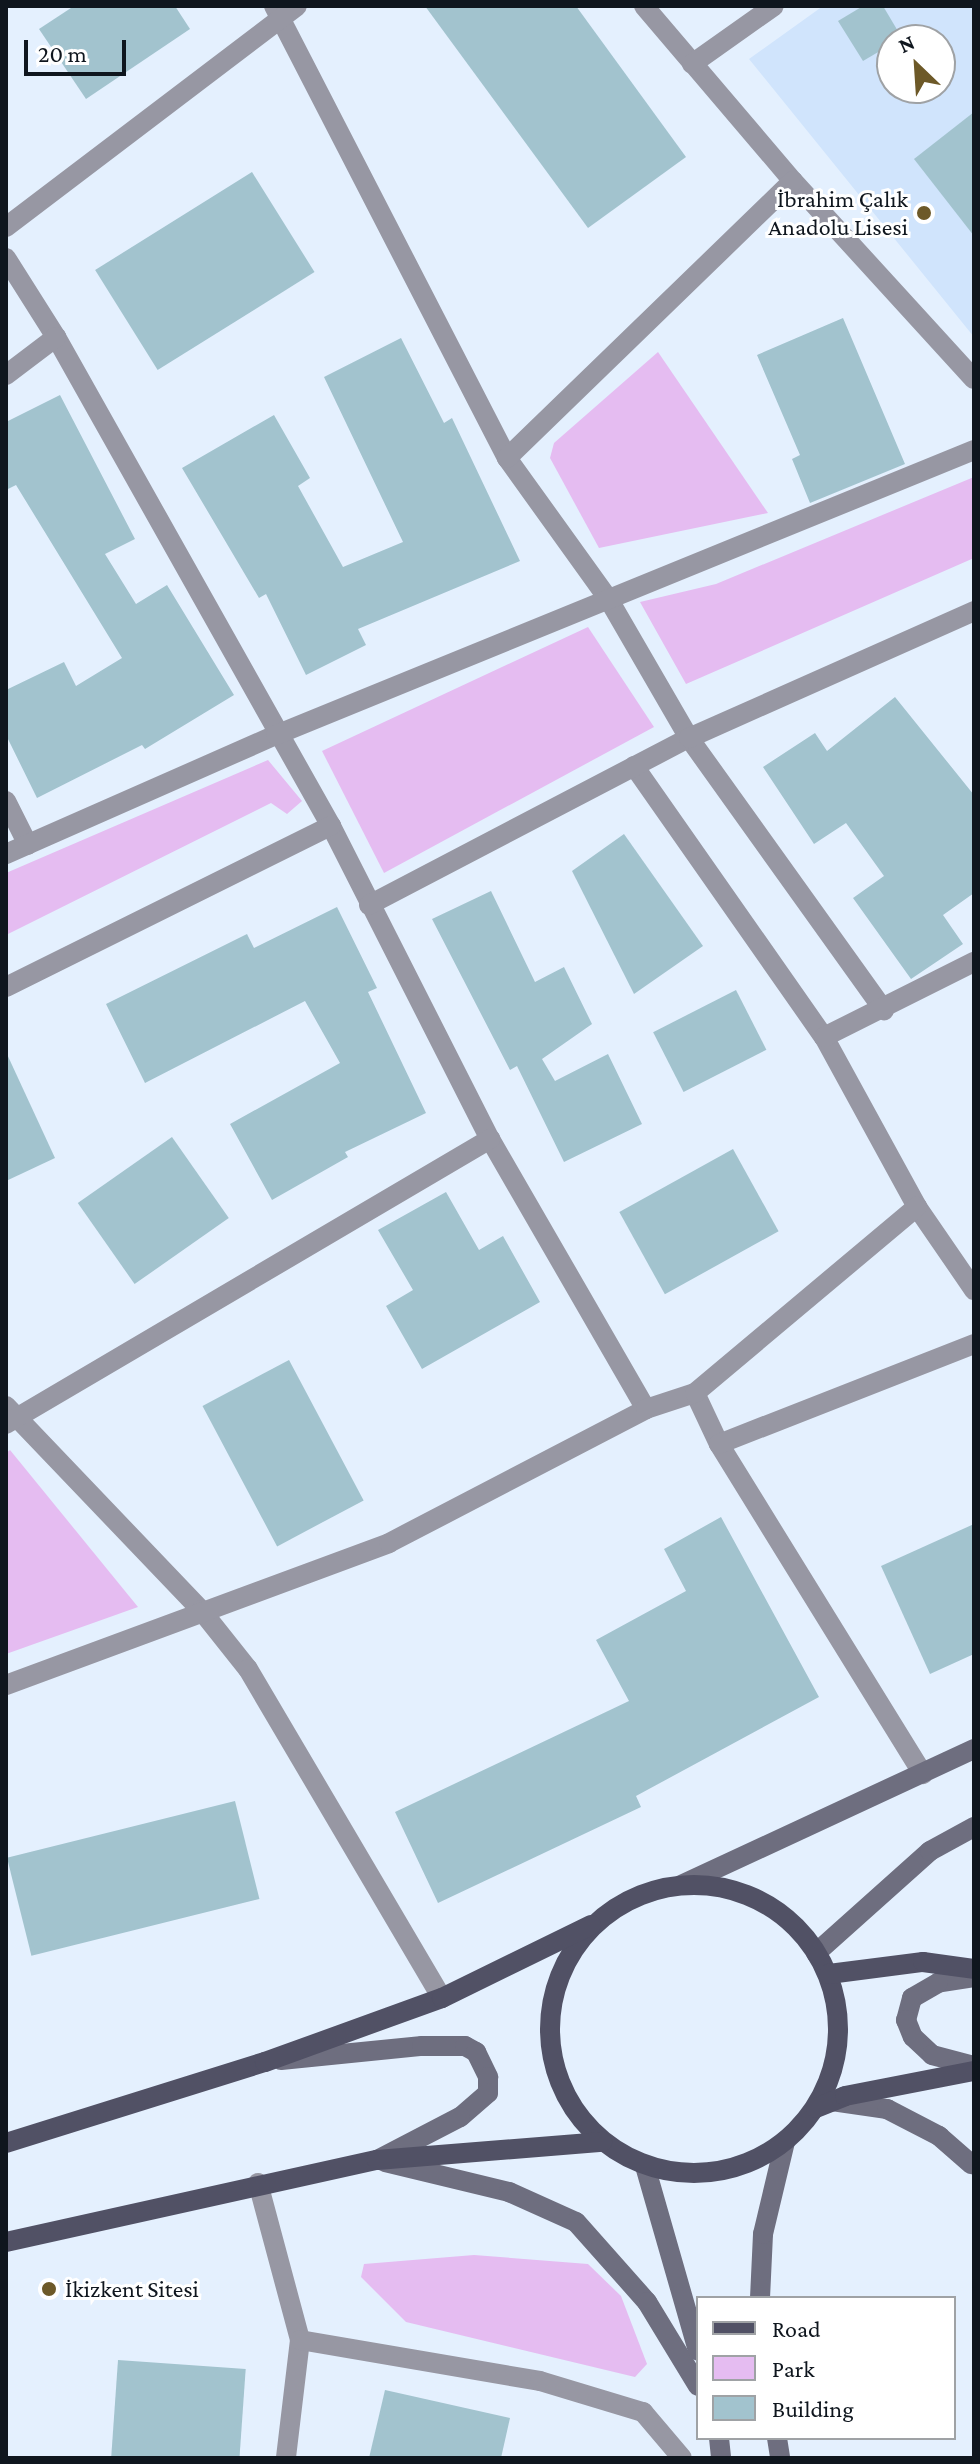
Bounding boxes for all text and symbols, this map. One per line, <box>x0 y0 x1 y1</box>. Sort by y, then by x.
scale bar <box>28 24 130 74</box>
north arrow <box>876 24 956 104</box>
text: N <box>894 29 919 58</box>
text: 20 m <box>38 40 87 67</box>
place label: İbrahim Çalık Anadolu Lisesi <box>768 185 908 241</box>
marker: İbrahim Çalık Anadolu Lisesi <box>915 204 933 222</box>
place label: İkizkent Sitesi <box>65 2275 199 2303</box>
marker: İkizkent Sitesi <box>40 2280 58 2298</box>
legend <box>696 2296 956 2440</box>
text: Road <box>772 2315 821 2342</box>
text: Park <box>772 2355 815 2382</box>
text: Building <box>772 2395 854 2422</box>

